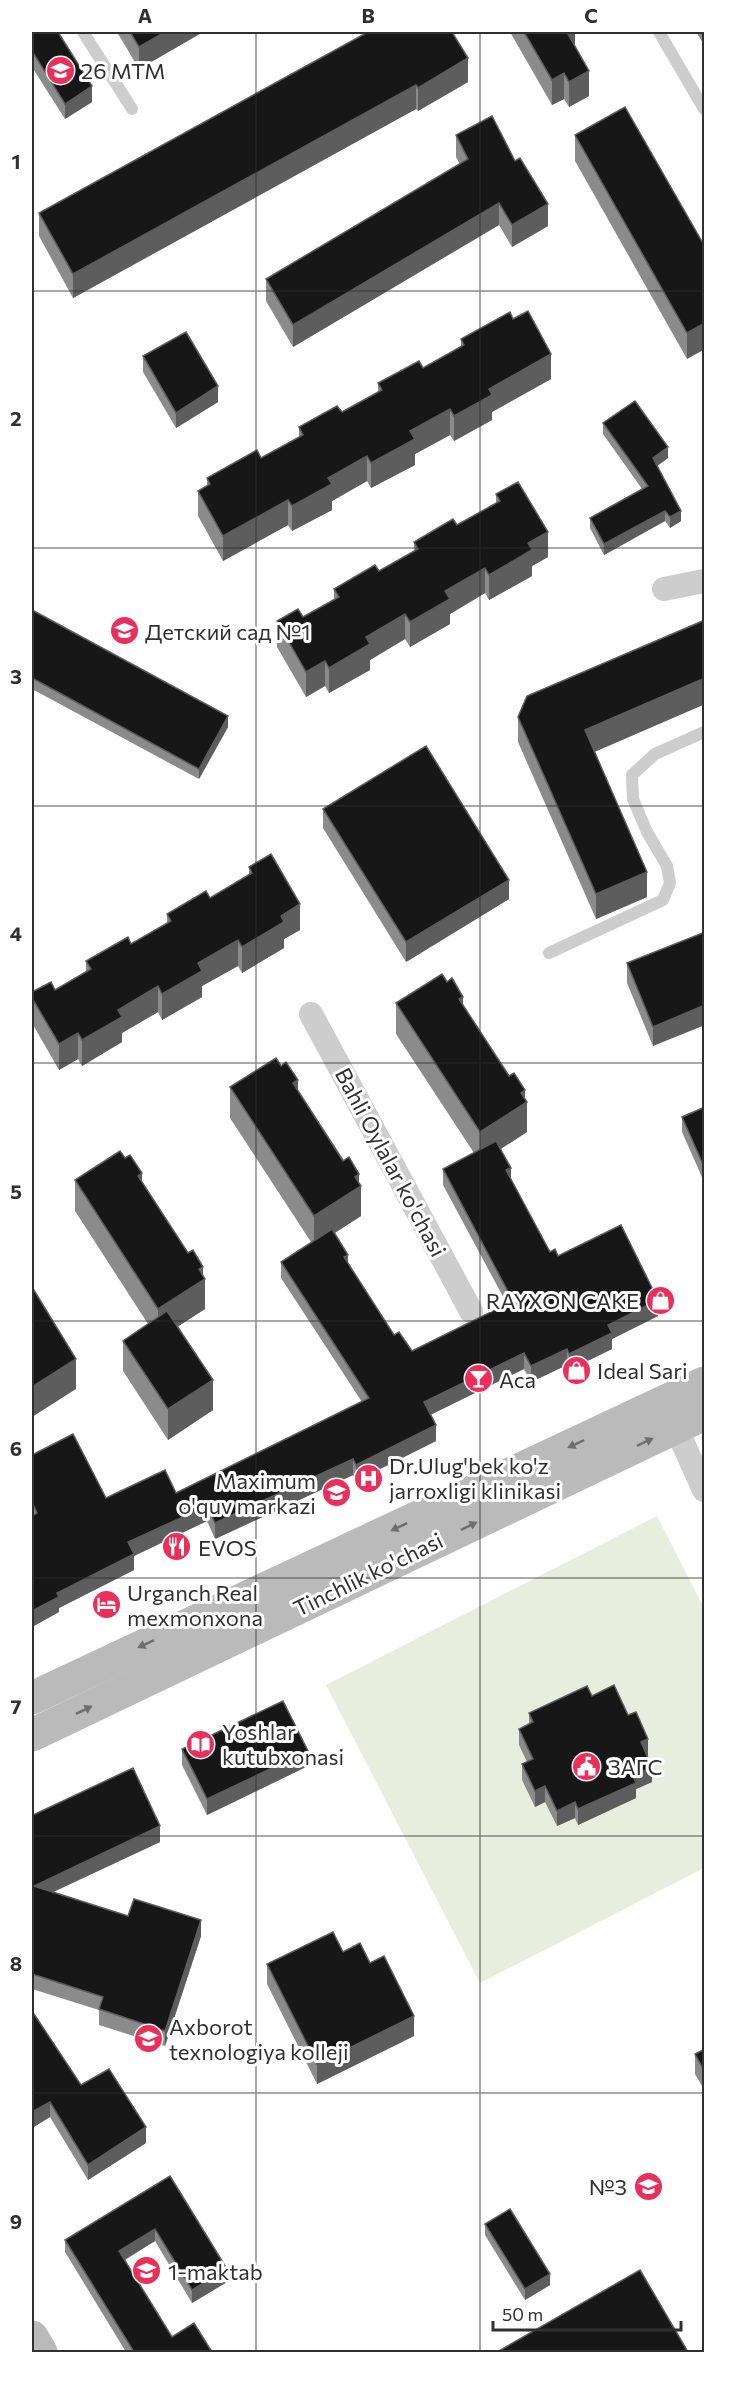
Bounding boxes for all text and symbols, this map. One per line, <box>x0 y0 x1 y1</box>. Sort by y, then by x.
text: A <box>138 3 152 27</box>
text: B <box>361 3 375 27</box>
text: C <box>584 3 598 27</box>
school or university icon: 26 MTM <box>44 54 76 86</box>
place label: 26 MTM <box>81 57 165 84</box>
text: 1 <box>11 149 21 173</box>
text: 2 <box>10 406 22 430</box>
school or university icon: Детский сад №1 <box>108 615 140 647</box>
place label: Детский сад №1 <box>145 618 311 645</box>
text: 3 <box>10 664 22 688</box>
text: 4 <box>10 921 22 945</box>
street label: Bahli Oylalar ko'chasi <box>330 1063 452 1261</box>
text: 5 <box>10 1179 22 1203</box>
shop icon: RAYXON CAKE <box>644 1284 676 1316</box>
place label: RAYXON CAKE <box>486 1287 639 1314</box>
shop icon: Ideal Sari <box>560 1354 592 1386</box>
place label: Ideal Sari <box>597 1357 688 1384</box>
bar icon: Аса <box>462 1363 494 1395</box>
place label: Аса <box>499 1366 536 1393</box>
text: 6 <box>10 1436 22 1460</box>
one-way arrow <box>636 1438 653 1447</box>
one-way arrow <box>567 1440 584 1449</box>
place label: Dr.Ulug'bek ko'z jarroxligi klinikasi <box>389 1452 561 1504</box>
hospital icon: Dr.Ulug'bek ko'z jarroxligi klinikasi <box>352 1462 384 1494</box>
place label: Maximum o'quv markazi <box>178 1467 316 1519</box>
school or university icon: Maximum o'quv markazi <box>321 1477 353 1509</box>
one-way arrow <box>390 1522 407 1531</box>
one-way arrow <box>460 1522 477 1531</box>
street label: Tinchlik ko'chasi <box>289 1526 447 1622</box>
restaurant icon: EVOS <box>161 1531 193 1563</box>
place label: EVOS <box>198 1534 257 1561</box>
place label: Urganch Real mexmonxona <box>127 1579 263 1631</box>
hotel icon: Urganch Real mexmonxona <box>90 1589 122 1621</box>
one-way arrow <box>138 1640 155 1649</box>
text: 7 <box>11 1694 22 1718</box>
one-way arrow <box>76 1705 93 1714</box>
place label: Yoshlar kutubxonasi <box>222 1718 344 1770</box>
library icon: Yoshlar kutubxonasi <box>185 1728 217 1760</box>
public building icon: ЗАГС <box>571 1750 603 1782</box>
place label: ЗАГС <box>608 1753 663 1780</box>
text: 8 <box>10 1951 22 1975</box>
place label: Axborot texnologiya kolleji <box>169 2013 349 2065</box>
school or university icon: Axborot texnologiya kolleji <box>132 2023 164 2055</box>
school or university icon: №3 <box>632 2170 664 2202</box>
place label: №3 <box>589 2173 627 2200</box>
text: 9 <box>10 2209 22 2233</box>
school or university icon: 1-maktab <box>131 2255 163 2287</box>
place label: 1-maktab <box>168 2258 263 2285</box>
scale bar <box>493 2294 680 2332</box>
text: 50 m <box>502 2303 543 2325</box>

